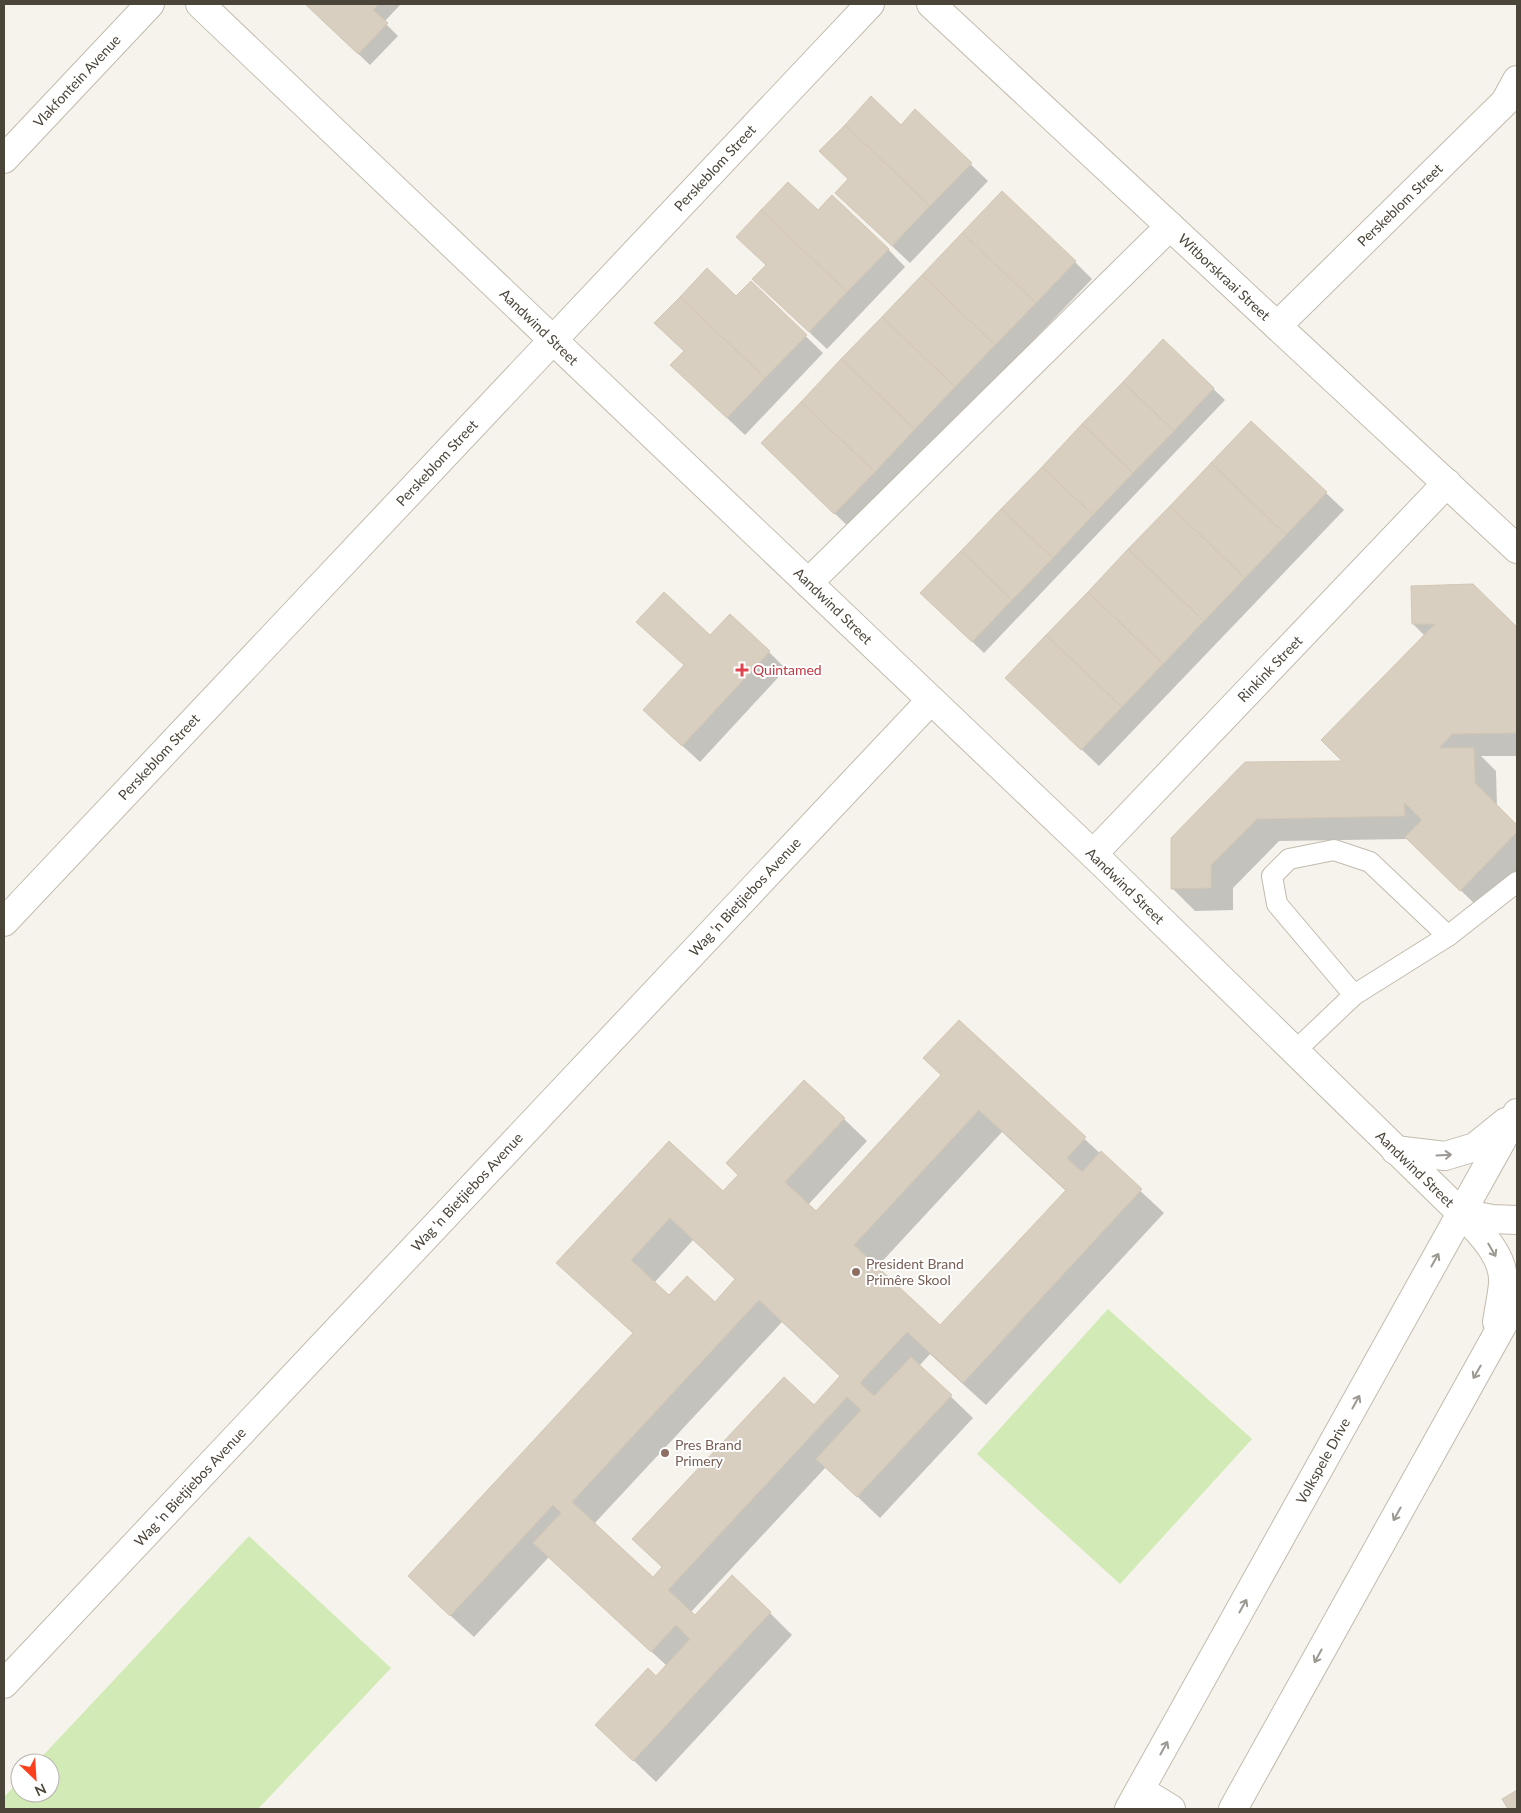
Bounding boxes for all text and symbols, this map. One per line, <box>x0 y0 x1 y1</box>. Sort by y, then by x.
street label: Vlakfontein Avenue <box>29 31 124 130</box>
street label: Perskeblom Street <box>670 121 759 214</box>
street label: Perskeblom Street <box>1354 160 1446 250</box>
street label: Witborskraai Street <box>1175 230 1274 324</box>
street label: Aandwind Street <box>497 285 582 368</box>
street label: Perskeblom Street <box>392 416 481 509</box>
street label: Aandwind Street <box>791 564 876 647</box>
street label: Rinkink Street <box>1234 632 1306 705</box>
place label: Quintamed <box>753 661 822 678</box>
marker: Quintamed <box>735 663 749 677</box>
street label: Perskeblom Street <box>114 710 203 803</box>
street label: Wag 'n Bietjiebos Avenue <box>685 834 804 959</box>
street label: Aandwind Street <box>1083 844 1168 927</box>
street label: Aandwind Street <box>1373 1127 1458 1210</box>
street label: Wag 'n Bietjiebos Avenue <box>407 1129 526 1254</box>
one-way arrow <box>1435 1150 1451 1159</box>
one-way arrow <box>1488 1242 1498 1257</box>
one-way arrow <box>1430 1253 1440 1268</box>
place label: President Brand Primêre Skool <box>866 1255 964 1288</box>
marker: President Brand Primêre Skool <box>850 1266 862 1278</box>
one-way arrow <box>1471 1365 1481 1379</box>
one-way arrow <box>1351 1395 1361 1410</box>
street label: Volkspele Drive <box>1292 1415 1353 1507</box>
street label: Wag 'n Bietjiebos Avenue <box>130 1424 249 1549</box>
place label: Pres Brand Primery <box>675 1436 742 1469</box>
marker: Pres Brand Primery <box>659 1447 671 1459</box>
one-way arrow <box>1392 1506 1402 1521</box>
one-way arrow <box>1238 1598 1248 1613</box>
one-way arrow <box>1313 1648 1322 1663</box>
one-way arrow <box>1159 1740 1169 1755</box>
north arrow <box>10 1753 60 1803</box>
text: N <box>32 1780 49 1800</box>

